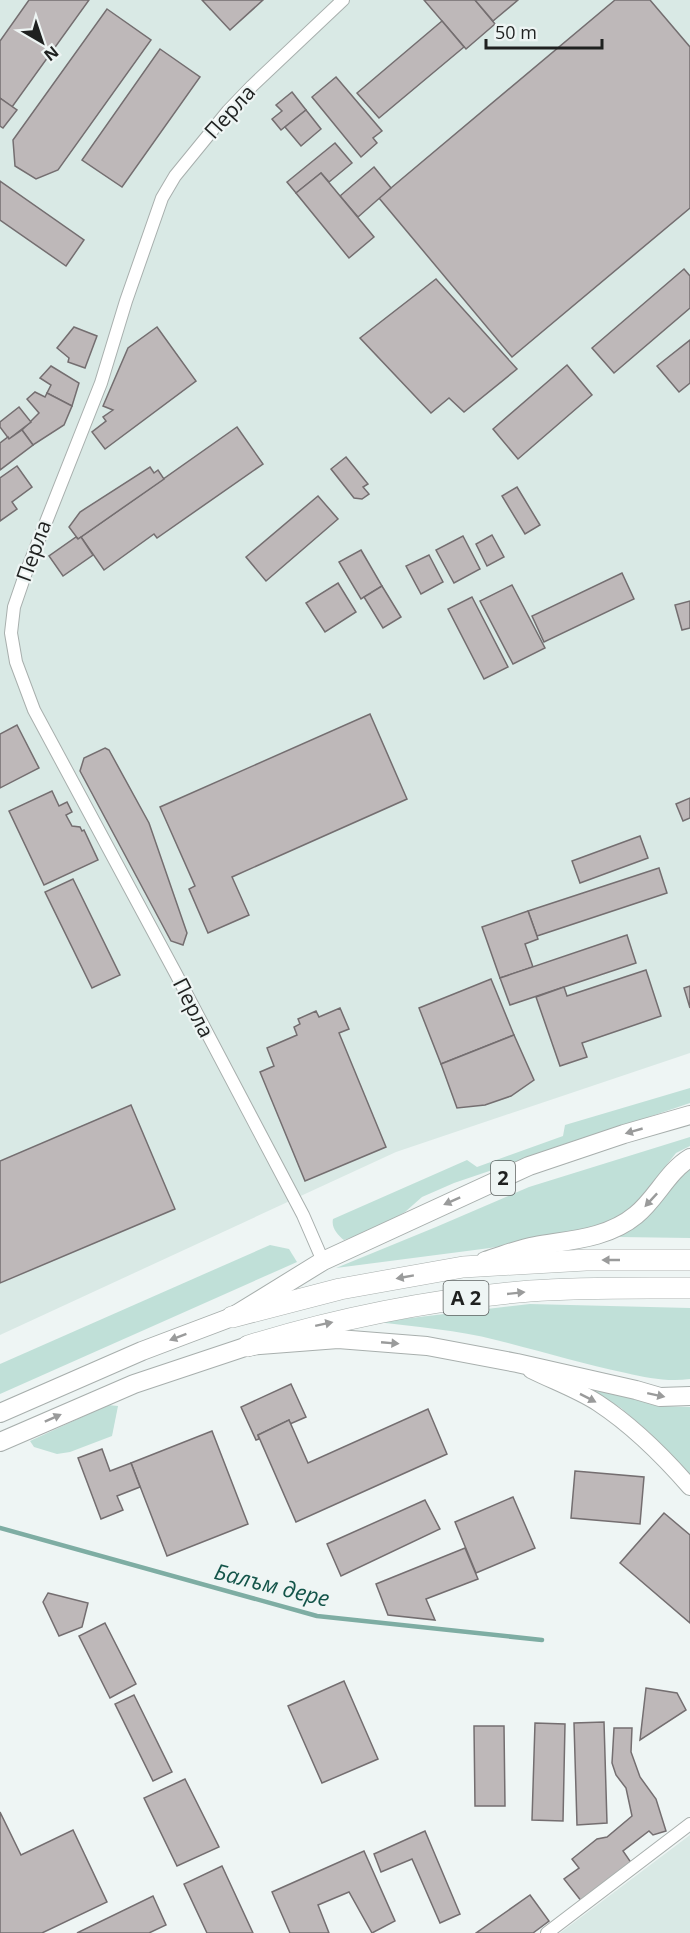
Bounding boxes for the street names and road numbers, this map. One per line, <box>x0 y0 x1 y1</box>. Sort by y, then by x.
street label: Перла <box>198 78 261 144</box>
street label: Перла <box>9 516 57 585</box>
street label: Перла <box>167 973 221 1042</box>
road number: 2 <box>491 1161 515 1195</box>
road number: A 2 <box>444 1281 488 1315</box>

